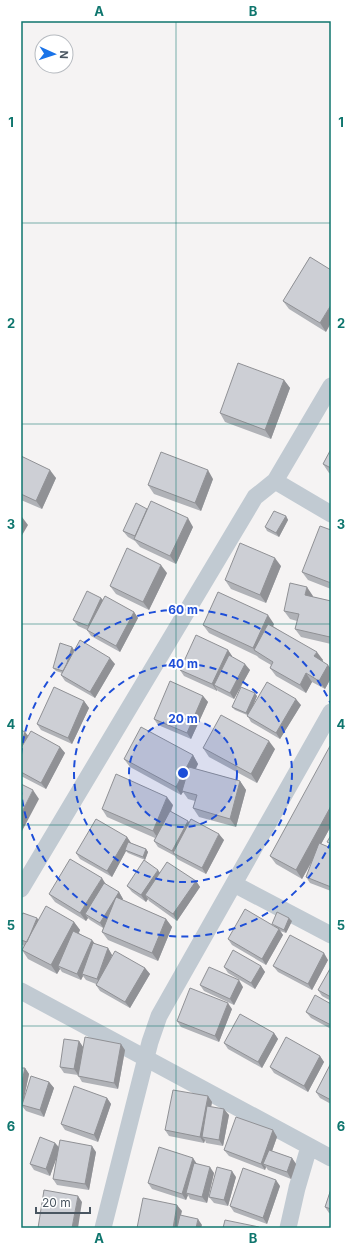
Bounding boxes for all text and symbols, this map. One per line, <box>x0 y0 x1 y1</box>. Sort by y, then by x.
text: A <box>94 3 104 19</box>
text: B <box>249 3 258 19</box>
north arrow <box>34 34 74 74</box>
text: N <box>57 50 71 59</box>
text: 1 <box>8 114 14 130</box>
text: 1 <box>338 114 344 130</box>
text: 2 <box>7 315 15 331</box>
text: 2 <box>337 315 345 331</box>
text: 3 <box>7 516 15 532</box>
text: 3 <box>337 516 345 532</box>
text: 60 m <box>168 602 198 617</box>
text: 40 m <box>168 656 198 671</box>
text: 20 m <box>168 711 198 726</box>
text: 4 <box>7 716 16 732</box>
text: 4 <box>337 716 346 732</box>
centre of rings <box>176 766 190 780</box>
text: 5 <box>7 917 15 933</box>
text: 5 <box>337 917 345 933</box>
text: 6 <box>7 1118 15 1134</box>
text: 6 <box>337 1118 345 1134</box>
scale bar <box>36 1189 90 1215</box>
text: 20 m <box>42 1195 71 1210</box>
text: A <box>94 1230 104 1246</box>
text: B <box>249 1230 258 1246</box>

